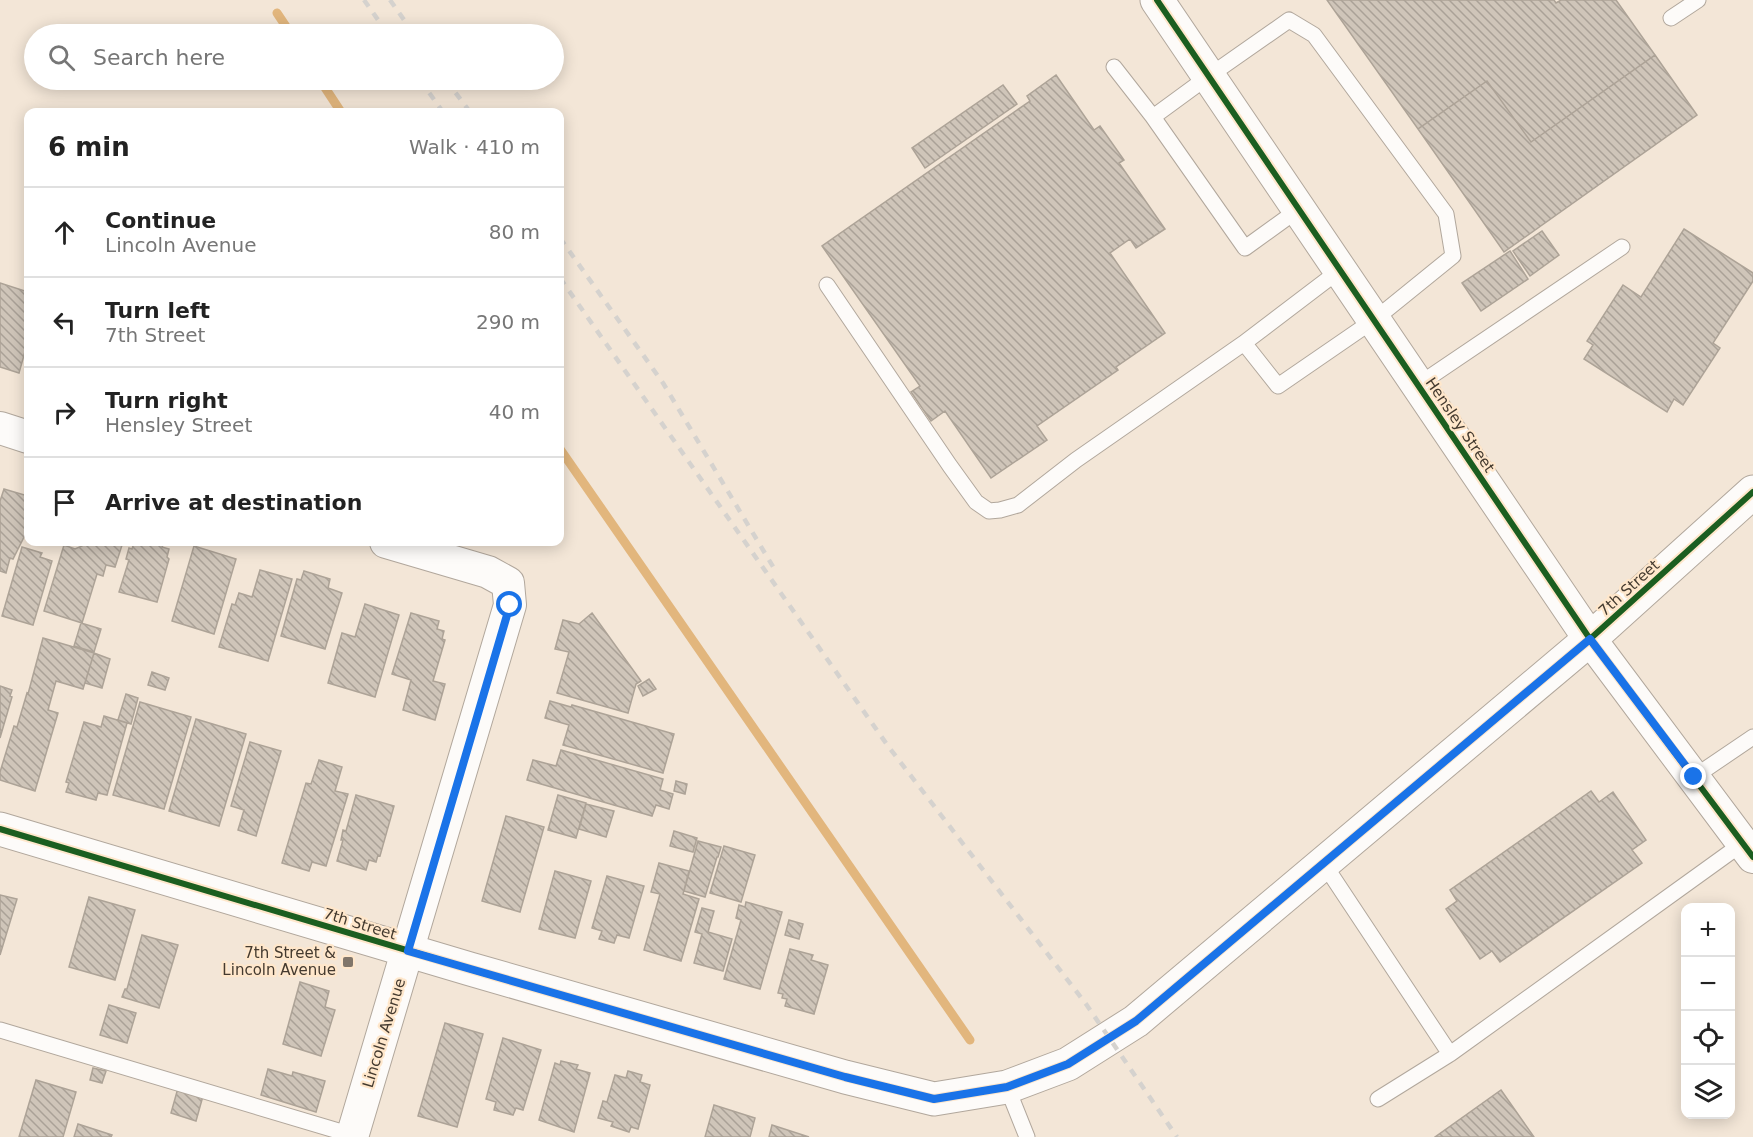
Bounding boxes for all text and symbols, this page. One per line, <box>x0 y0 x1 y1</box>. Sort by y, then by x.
search box <box>24 24 564 90</box>
icon: search <box>45 41 78 74</box>
text: Search here <box>93 45 225 70</box>
text: 6 min <box>48 132 130 162</box>
text: Walk · 410 m <box>409 135 540 159</box>
text: Continue <box>105 208 216 233</box>
icon: ahead <box>48 216 81 249</box>
text: 80 m <box>489 220 540 244</box>
text: Lincoln Avenue <box>105 233 257 257</box>
text: Turn left <box>105 298 210 323</box>
icon: left <box>48 306 81 339</box>
text: 290 m <box>476 310 540 334</box>
text: 7th Street <box>105 323 205 347</box>
street label: Hensley Street <box>1422 374 1498 476</box>
text: Turn right <box>105 388 228 413</box>
icon: right <box>48 396 81 429</box>
text: 40 m <box>489 400 540 424</box>
text: Hensley Street <box>105 413 252 437</box>
icon: arrive <box>48 486 81 519</box>
text: Arrive at destination <box>105 490 362 515</box>
street label: 7th Street <box>1595 556 1663 620</box>
route start <box>496 591 522 617</box>
route end <box>1680 763 1706 789</box>
map controls <box>1681 903 1735 1119</box>
button: + <box>1681 903 1735 957</box>
street label: 7th Street <box>321 904 399 944</box>
place label: 7th Street & Lincoln Avenue <box>222 944 336 979</box>
marker: 7th Street & Lincoln Avenue <box>341 955 355 969</box>
button: − <box>1681 957 1735 1011</box>
street label: Lincoln Avenue <box>359 976 409 1090</box>
button: locate <box>1681 1011 1735 1065</box>
button: layers <box>1681 1065 1735 1119</box>

